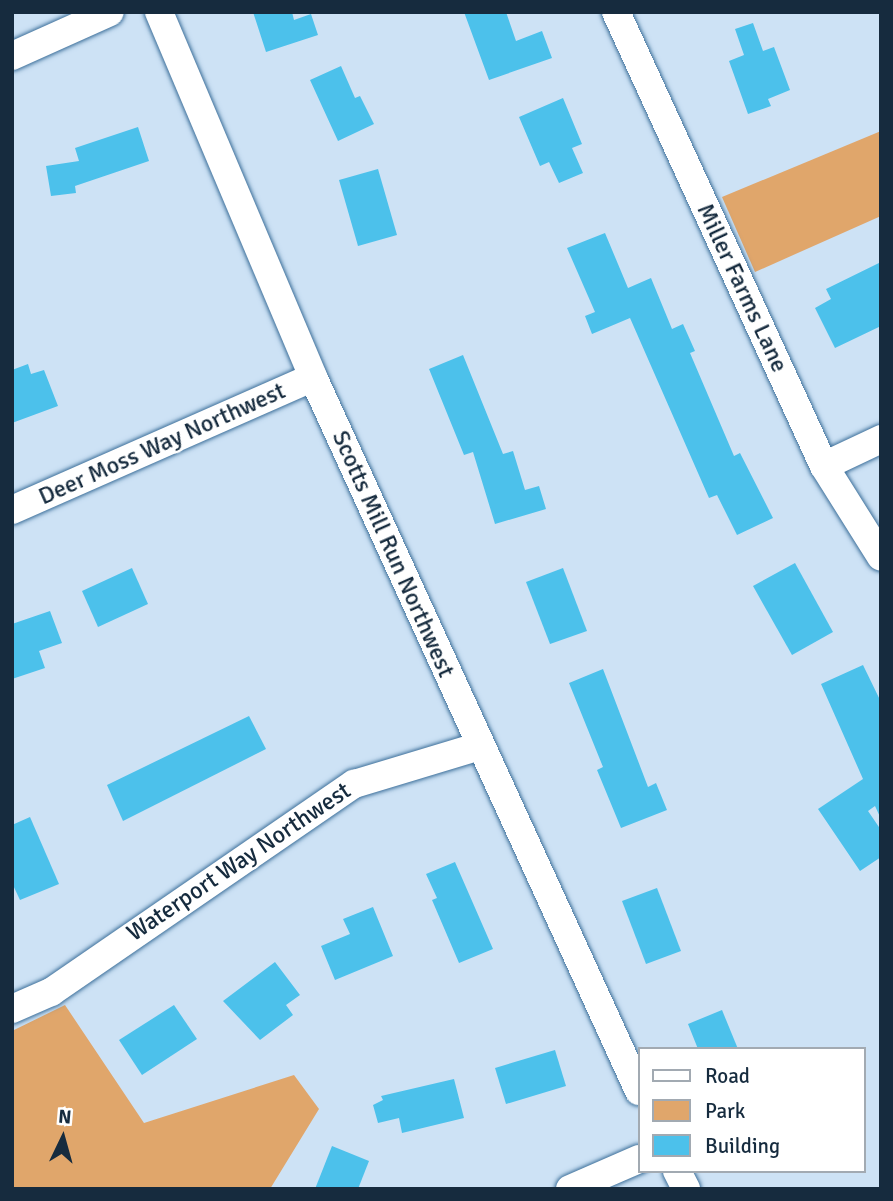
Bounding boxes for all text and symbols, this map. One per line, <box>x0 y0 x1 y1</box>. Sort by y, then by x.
street label: Miller Farms Lane <box>690 199 794 377</box>
street label: Deer Moss Way Northwest <box>34 377 290 511</box>
street label: Scotts Mill Run Northwest <box>326 426 460 682</box>
street label: Waterport Way Northwest <box>122 776 356 948</box>
legend <box>638 1047 865 1173</box>
text: Road <box>705 1063 750 1089</box>
text: Park <box>705 1098 745 1124</box>
north arrow <box>28 1103 98 1173</box>
text: N <box>57 1105 72 1130</box>
text: Building <box>705 1133 780 1159</box>

